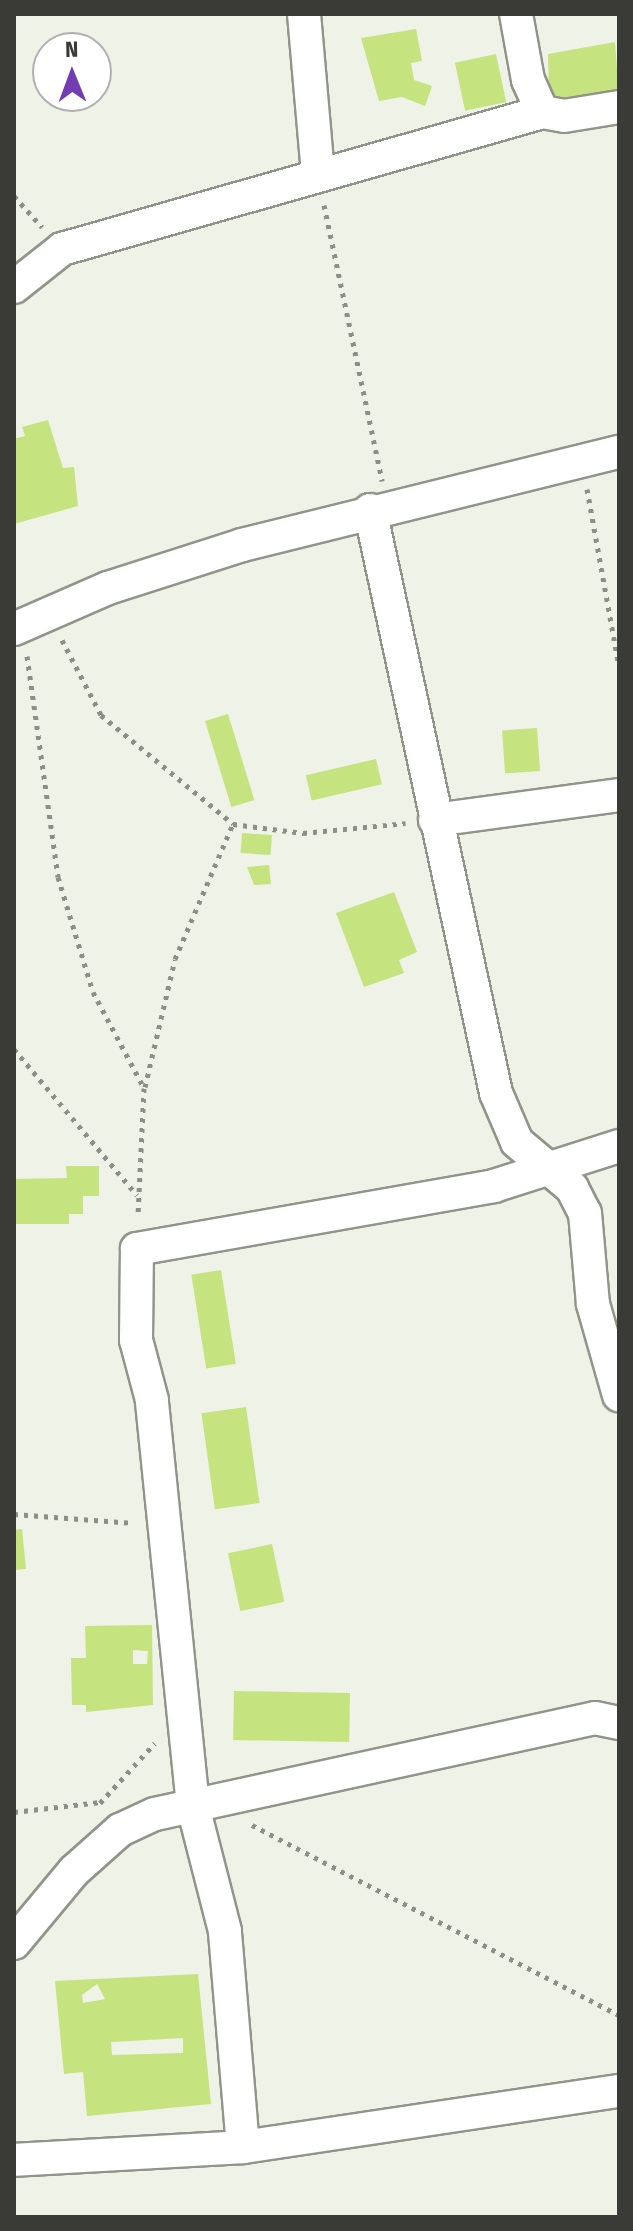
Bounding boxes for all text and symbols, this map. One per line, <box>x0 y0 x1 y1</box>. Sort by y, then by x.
north arrow <box>32 32 112 112</box>
text: N <box>65 36 78 63</box>

